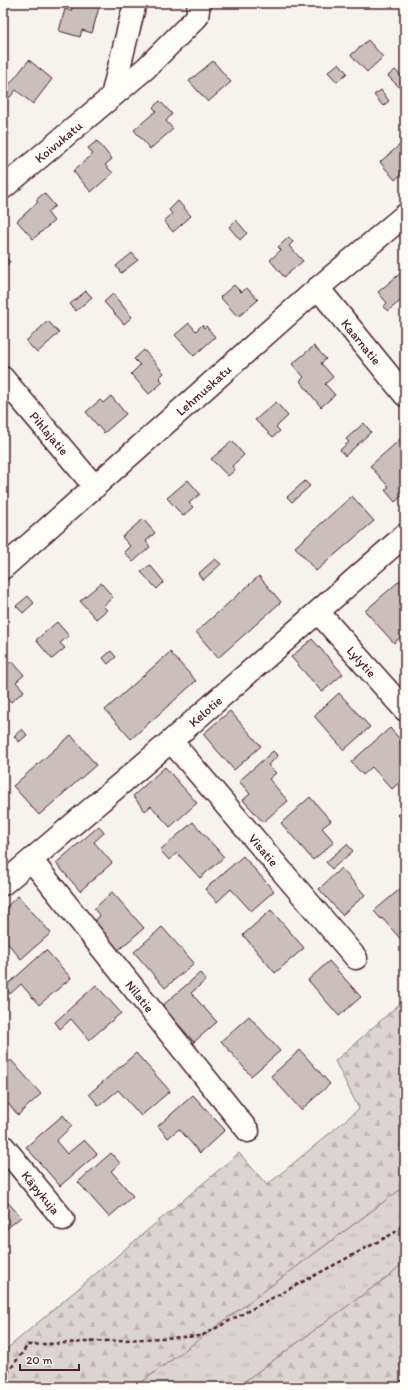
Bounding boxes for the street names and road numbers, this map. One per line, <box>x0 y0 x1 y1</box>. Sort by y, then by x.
street label: Koivukatu <box>32 118 85 166</box>
street label: Kaarnatie <box>338 316 384 368</box>
street label: Lehmuskatu <box>173 362 234 419</box>
street label: Pihlajatie <box>26 409 72 458</box>
street label: Lylytie <box>344 643 379 680</box>
street label: Kelotie <box>186 693 225 730</box>
street label: Visatie <box>245 831 281 869</box>
street label: Nilatie <box>122 977 157 1015</box>
street label: Käpykuja <box>19 1168 63 1218</box>

